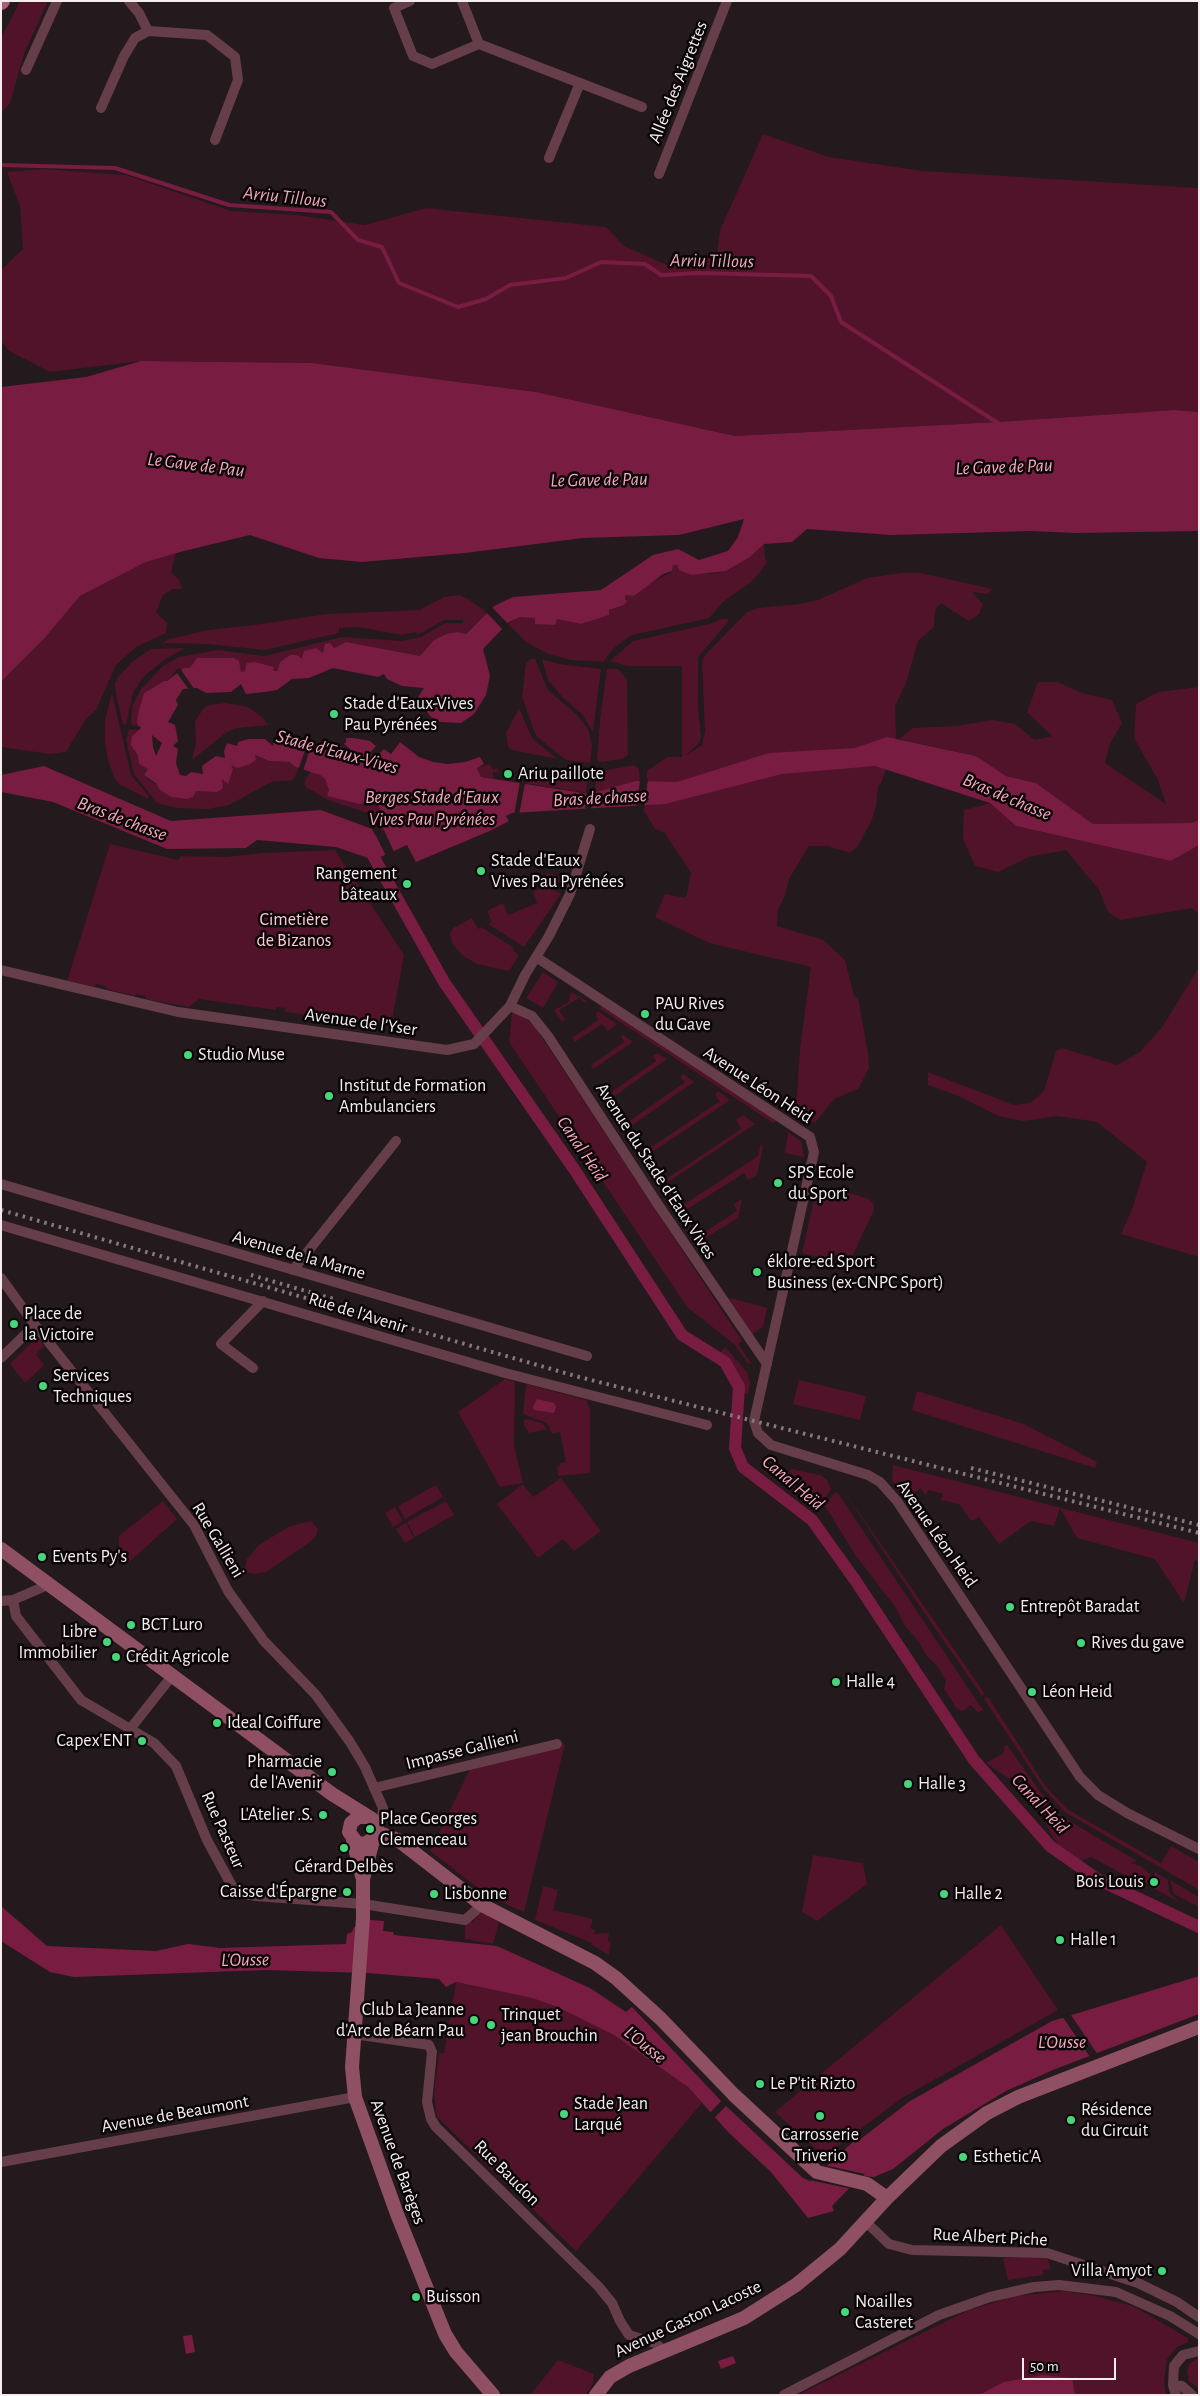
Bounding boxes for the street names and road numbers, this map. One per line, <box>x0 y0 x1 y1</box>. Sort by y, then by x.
street label: Allée des Aigrettes <box>644 18 712 146</box>
street label: Avenue de l'Yser <box>303 1003 419 1041</box>
street label: Avenue Léon Heid <box>699 1042 817 1128</box>
street label: Avenue du Stade d'Eaux Vives <box>591 1079 721 1263</box>
street label: Avenue de la Marne <box>230 1226 368 1284</box>
street label: Rue de l'Avenir <box>306 1288 410 1338</box>
street label: Avenue Léon Heid <box>892 1476 982 1592</box>
street label: Rue Gallieni <box>187 1498 249 1582</box>
street label: Impasse Gallieni <box>403 1726 521 1774</box>
street label: Rue Pasteur <box>196 1788 250 1872</box>
street label: Avenue de Beaumont <box>100 2090 250 2138</box>
street label: Avenue de Barèges <box>365 2097 431 2227</box>
street label: Rue Baudon <box>469 2135 545 2211</box>
street label: Rue Albert Piche <box>932 2223 1048 2251</box>
street label: Avenue Gaston Lacoste <box>611 2276 765 2362</box>

